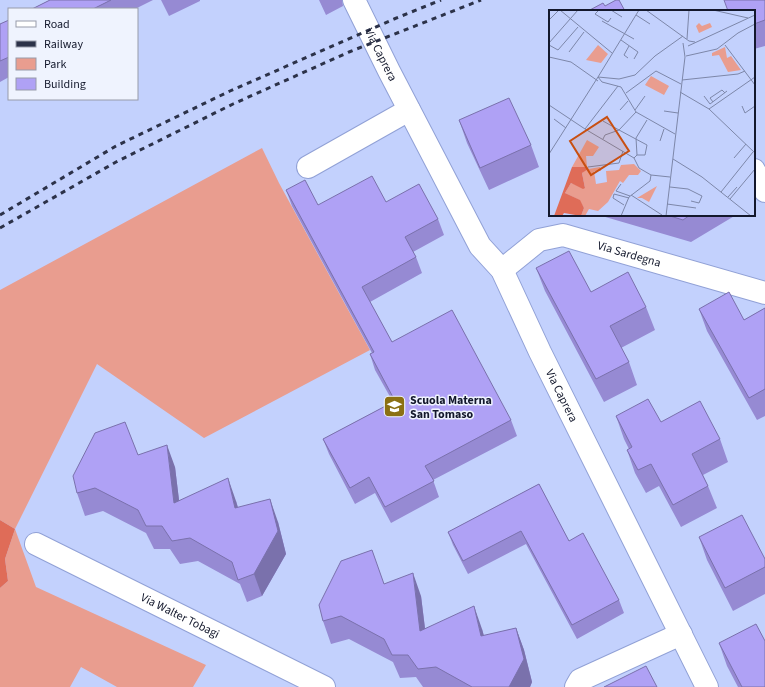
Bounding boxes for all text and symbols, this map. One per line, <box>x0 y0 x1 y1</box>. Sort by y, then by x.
legend <box>8 8 138 100</box>
inset map <box>549 10 755 216</box>
text: Road <box>44 16 70 33</box>
street label: Via Caprera <box>360 26 401 84</box>
text: Railway <box>44 36 83 53</box>
text: Park <box>44 56 66 73</box>
text: Building <box>44 76 86 93</box>
street label: Via Sardegna <box>595 237 663 272</box>
street label: Via Caprera <box>541 366 582 425</box>
place label: Scuola Materna San Tomaso <box>410 392 492 423</box>
school or university icon: Scuola Materna San Tomaso <box>381 394 407 420</box>
street label: Via Walter Tobagi <box>138 589 222 643</box>

